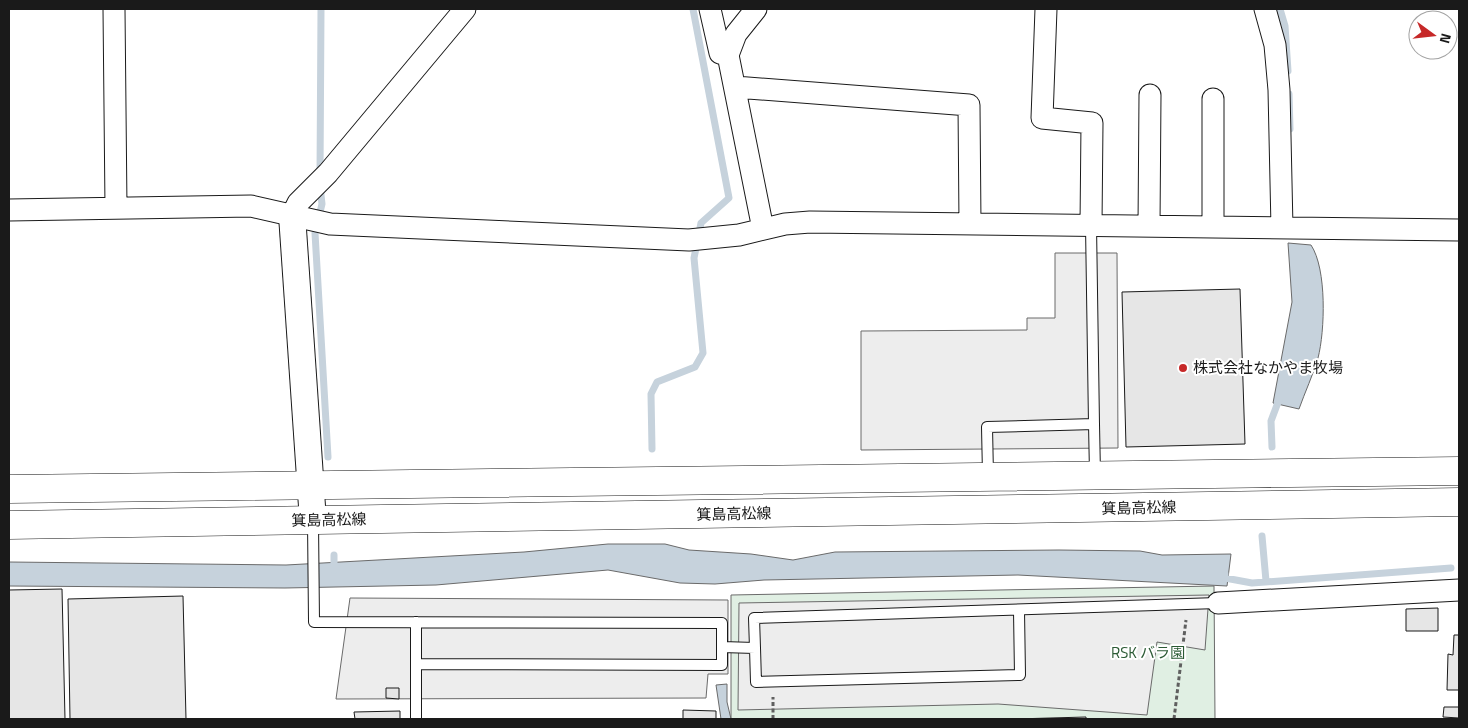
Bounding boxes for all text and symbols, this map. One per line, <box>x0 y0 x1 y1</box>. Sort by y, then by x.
north arrow <box>1408 10 1458 60</box>
text: N <box>1435 31 1457 46</box>
place label: 株式会社なかやま牧場 <box>1193 356 1343 379</box>
marker: 株式会社なかやま牧場 <box>1177 362 1189 374</box>
street label: 箕島高松線 <box>1101 495 1177 520</box>
street label: 箕島高松線 <box>696 501 772 526</box>
street label: 箕島高松線 <box>291 507 367 532</box>
park label: RSK バラ園 <box>1111 641 1185 664</box>

